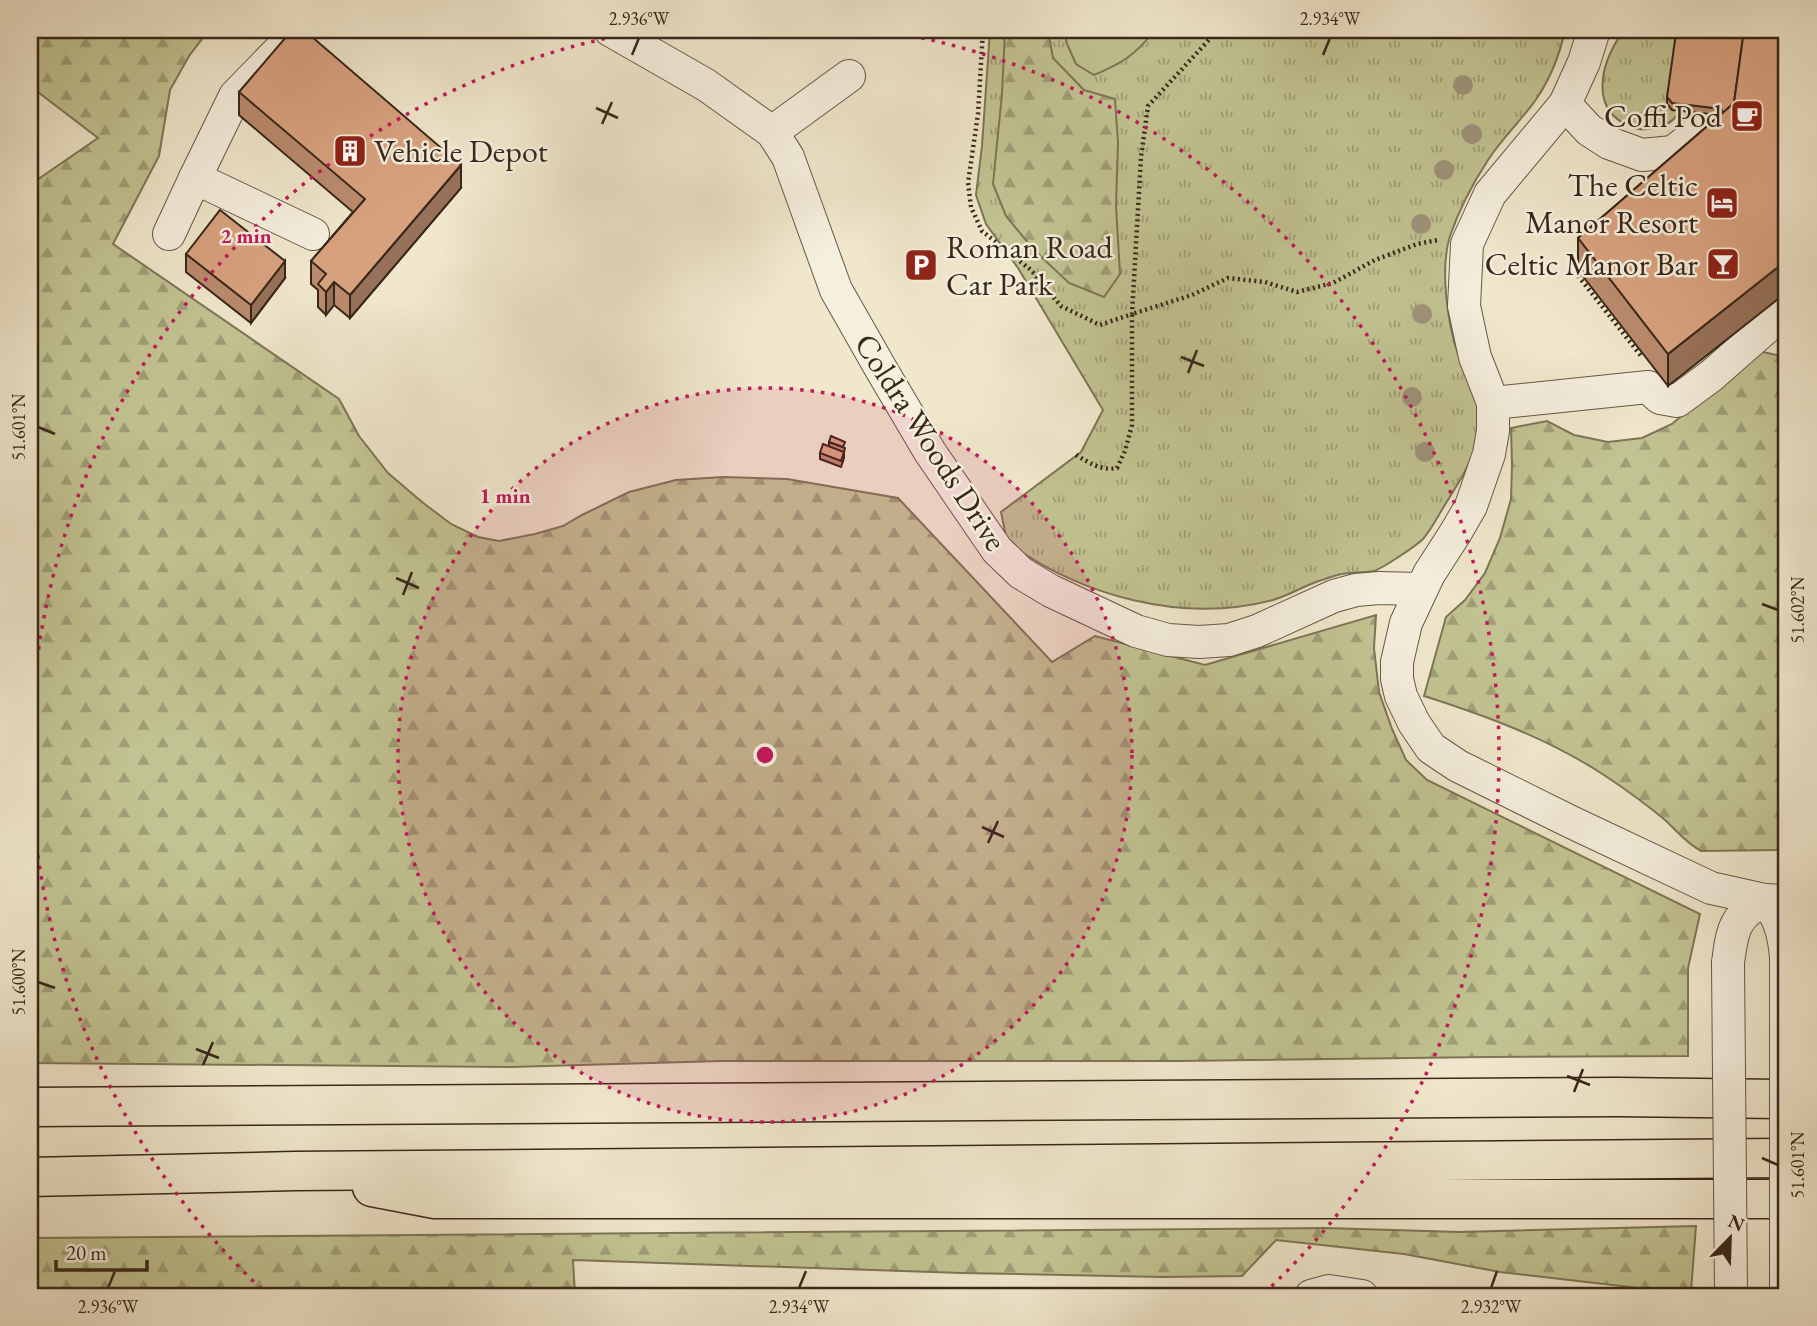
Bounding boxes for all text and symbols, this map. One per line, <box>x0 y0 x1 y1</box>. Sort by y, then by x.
text: 2.936°W <box>609 7 670 30</box>
text: 2.934°W <box>1300 7 1361 30</box>
place label: Coffi Pod <box>1604 95 1723 137</box>
cafe icon: Coffi Pod <box>1728 97 1766 135</box>
place label: Vehicle Depot <box>374 130 548 172</box>
building icon: Vehicle Depot <box>331 132 369 170</box>
place label: The Celtic Manor Resort <box>1525 164 1698 243</box>
hotel icon: The Celtic Manor Resort <box>1703 184 1741 222</box>
text: 2 min <box>220 222 272 249</box>
place label: Roman Road Car Park <box>946 226 1113 305</box>
place label: Celtic Manor Bar <box>1485 243 1698 285</box>
bar icon: Celtic Manor Bar <box>1704 245 1742 283</box>
parking icon: Roman Road Car Park <box>902 246 940 284</box>
street label: Coldra Woods Drive <box>845 325 1017 559</box>
text: 51.601°N <box>7 393 30 460</box>
text: 1 min <box>479 482 531 509</box>
text: 51.602°N <box>1786 576 1809 643</box>
centre of rings <box>753 743 777 767</box>
text: 51.600°N <box>7 948 30 1015</box>
text: 51.601°N <box>1786 1131 1809 1198</box>
north arrow <box>1694 1204 1764 1274</box>
text: N <box>1724 1208 1749 1238</box>
scale bar <box>56 1228 147 1272</box>
text: 20 m <box>66 1239 107 1266</box>
text: 2.936°W <box>78 1295 139 1318</box>
text: 2.934°W <box>769 1295 830 1318</box>
text: 2.932°W <box>1461 1295 1522 1318</box>

